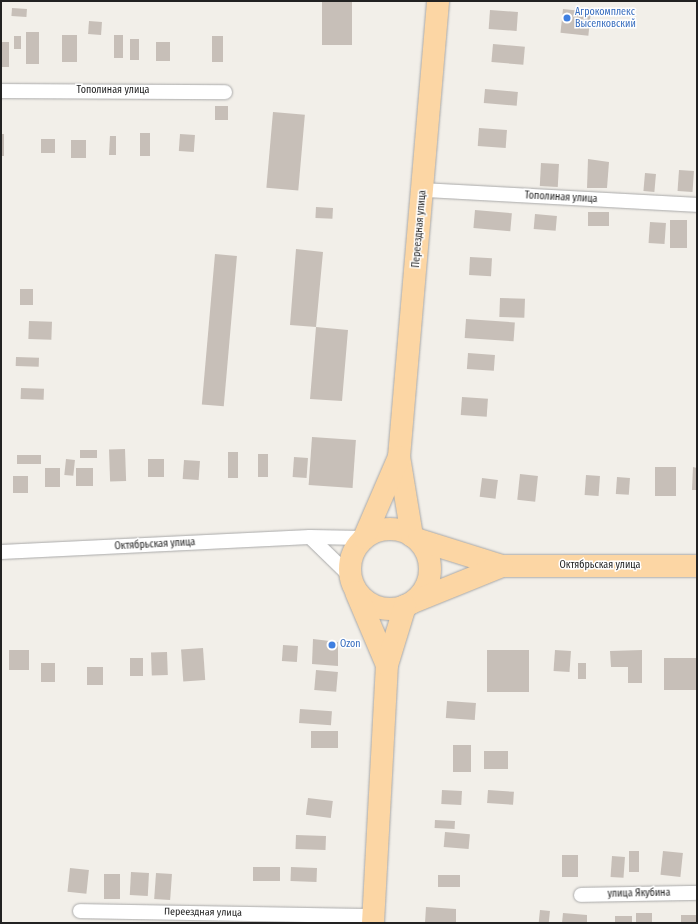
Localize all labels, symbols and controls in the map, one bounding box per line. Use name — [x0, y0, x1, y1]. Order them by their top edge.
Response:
place label: Агрокомплекс Выселковский — [575, 6, 636, 30]
marker: Агрокомплекс Выселковский — [562, 13, 572, 23]
street label: Тополиная улица — [77, 85, 149, 97]
street label: Переездная улица — [411, 190, 429, 268]
street label: Тополиная улица — [524, 190, 598, 206]
street label: Октябрьская улица — [114, 537, 196, 553]
street label: Октябрьская улица — [559, 560, 641, 572]
place label: Ozon — [340, 639, 361, 651]
marker: Ozon — [327, 640, 337, 650]
street label: улица Якубина — [607, 887, 671, 901]
street label: Переездная улица — [164, 906, 242, 920]

